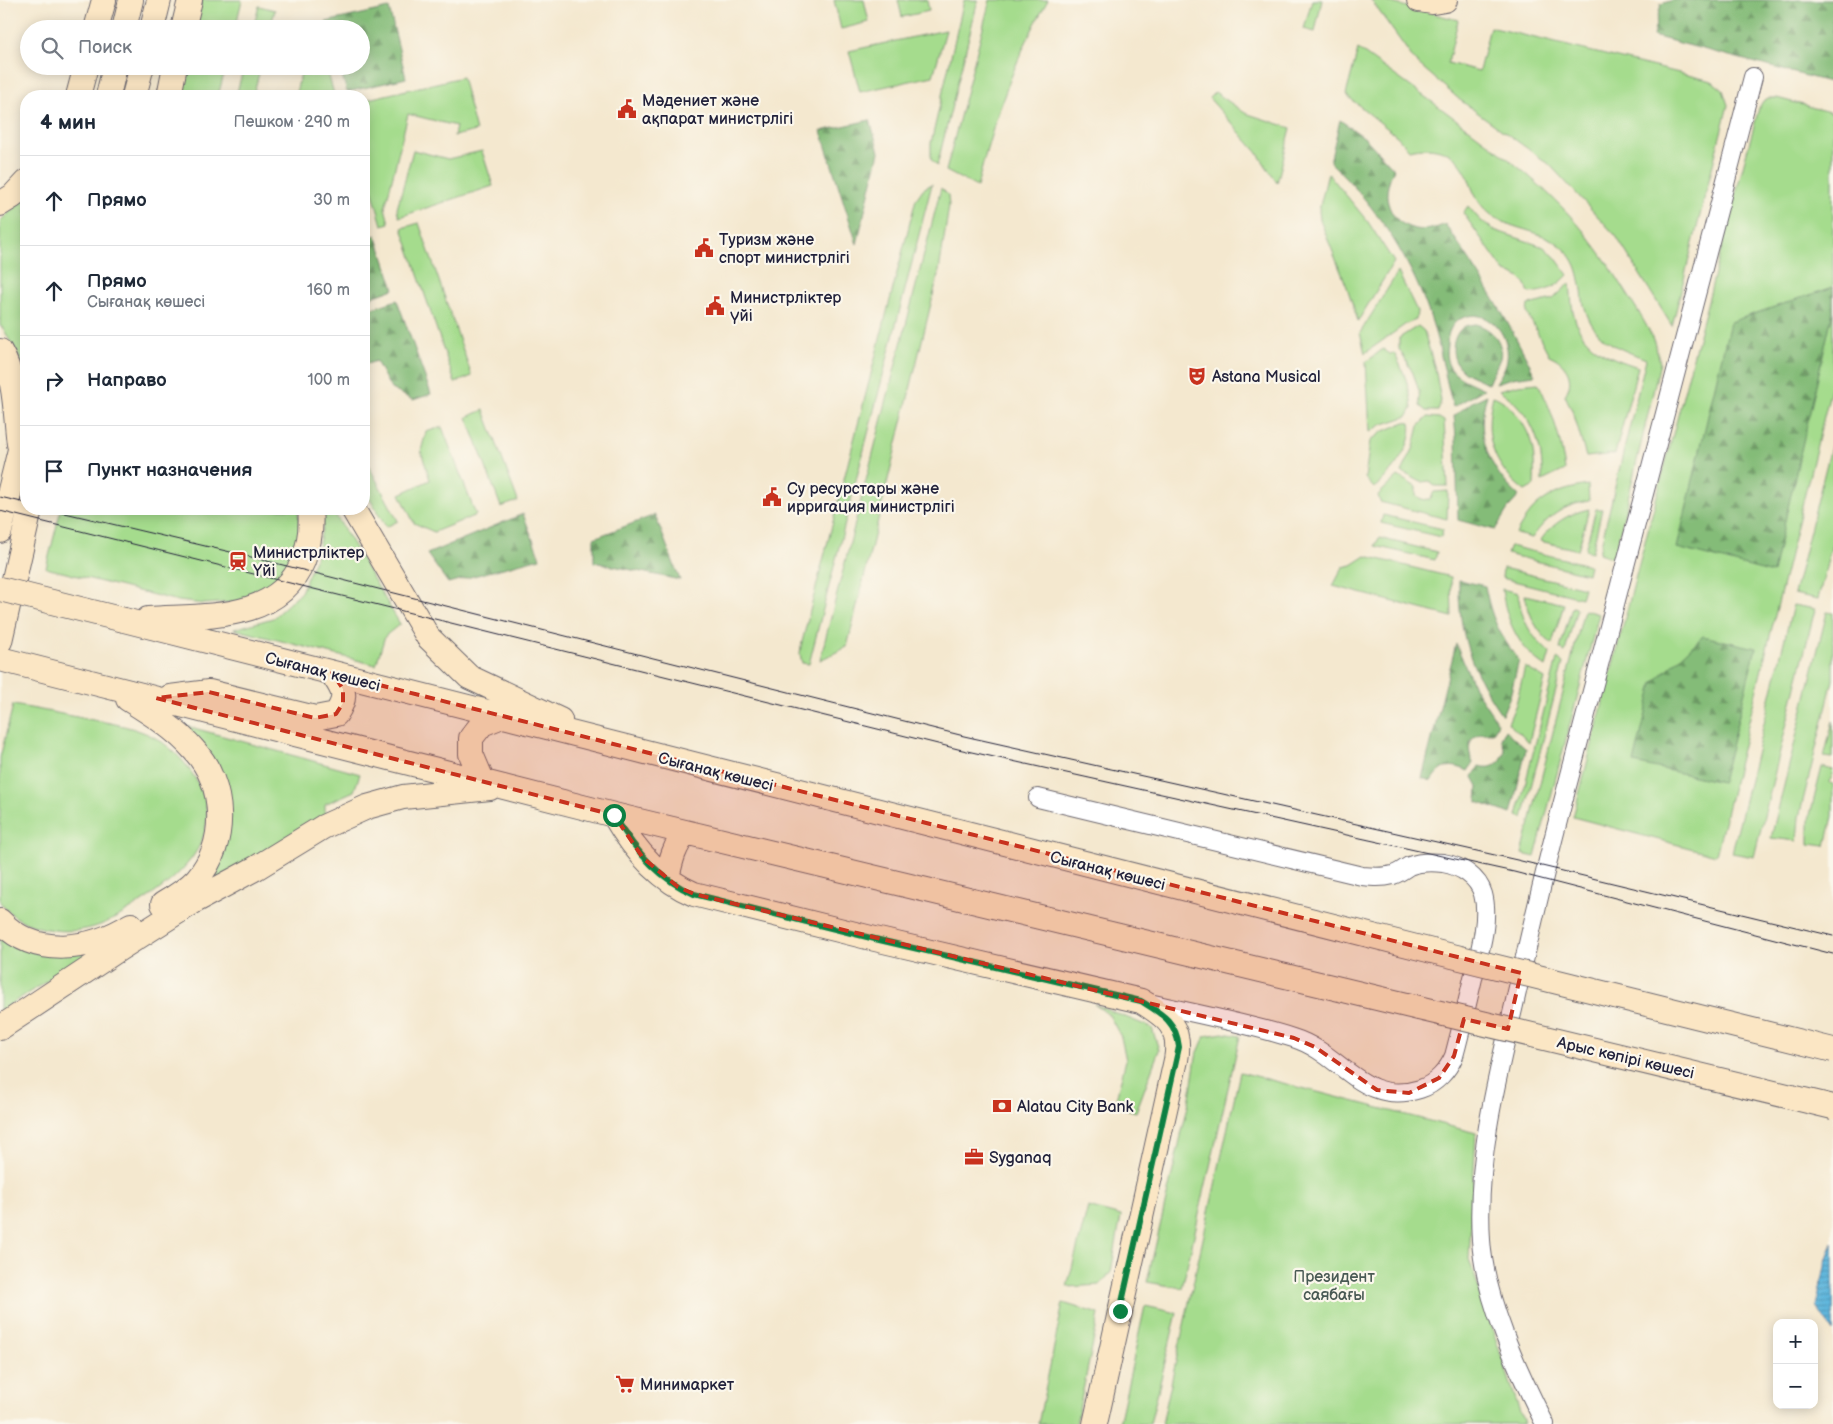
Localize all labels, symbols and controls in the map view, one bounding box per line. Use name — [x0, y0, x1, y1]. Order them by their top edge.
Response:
search box — [20, 20, 370, 75]
icon: search — [38, 34, 66, 62]
text: Поиск — [78, 36, 132, 59]
place label: Мәдениет және ақпарат министрлігі — [642, 92, 793, 129]
public building icon: Мәдениет және ақпарат министрлігі — [616, 98, 638, 120]
text: 4 мин — [40, 110, 96, 135]
text: Пешком · 290 m — [234, 113, 350, 132]
icon: ahead — [40, 187, 68, 215]
text: Прямо — [87, 189, 147, 212]
text: 30 m — [313, 191, 350, 210]
place label: Туризм және спорт министрлігі — [719, 231, 850, 268]
public building icon: Туризм және спорт министрлігі — [693, 237, 715, 259]
text: Прямо — [87, 270, 147, 293]
icon: ahead — [40, 277, 68, 305]
text: 160 m — [307, 281, 350, 300]
place label: Министрліктер үйі — [730, 289, 841, 326]
text: Сығанақ көшесі — [87, 293, 205, 312]
public building icon: Министрліктер үйі — [704, 295, 726, 317]
theatre icon: Astana Musical — [1186, 365, 1208, 387]
icon: right — [40, 367, 68, 395]
place label: Astana Musical — [1212, 368, 1321, 387]
text: Направо — [87, 369, 167, 392]
text: 100 m — [307, 371, 350, 390]
icon: arrive — [40, 457, 68, 485]
text: Пункт назначения — [87, 459, 252, 482]
place label: Су ресурстары және ирригация министрлігі — [787, 480, 955, 517]
public building icon: Су ресурстары және ирригация министрлігі — [761, 486, 783, 508]
place label: Министрліктер Үйі — [253, 544, 364, 581]
station icon: Министрліктер Үйі — [227, 550, 249, 572]
street label: Сығанақ көшесі — [263, 649, 382, 696]
street label: Сығанақ көшесі — [656, 749, 775, 796]
route start — [603, 804, 626, 827]
street label: Сығанақ көшесі — [1048, 848, 1167, 895]
street label: Арыс көпірі көшесі — [1554, 1033, 1696, 1083]
bank icon: Alatau City Bank — [991, 1095, 1013, 1117]
place label: Alatau City Bank — [1017, 1098, 1134, 1117]
office icon: Syganaq — [963, 1146, 985, 1168]
place label: Syganaq — [989, 1149, 1051, 1168]
park label: Президент саябағы — [1293, 1268, 1375, 1305]
route end — [1109, 1300, 1132, 1323]
map controls — [1773, 1319, 1818, 1409]
button: + — [1773, 1319, 1818, 1364]
button: − — [1773, 1364, 1818, 1409]
supermarket icon: Минимаркет — [614, 1373, 636, 1395]
place label: Минимаркет — [640, 1376, 735, 1395]

